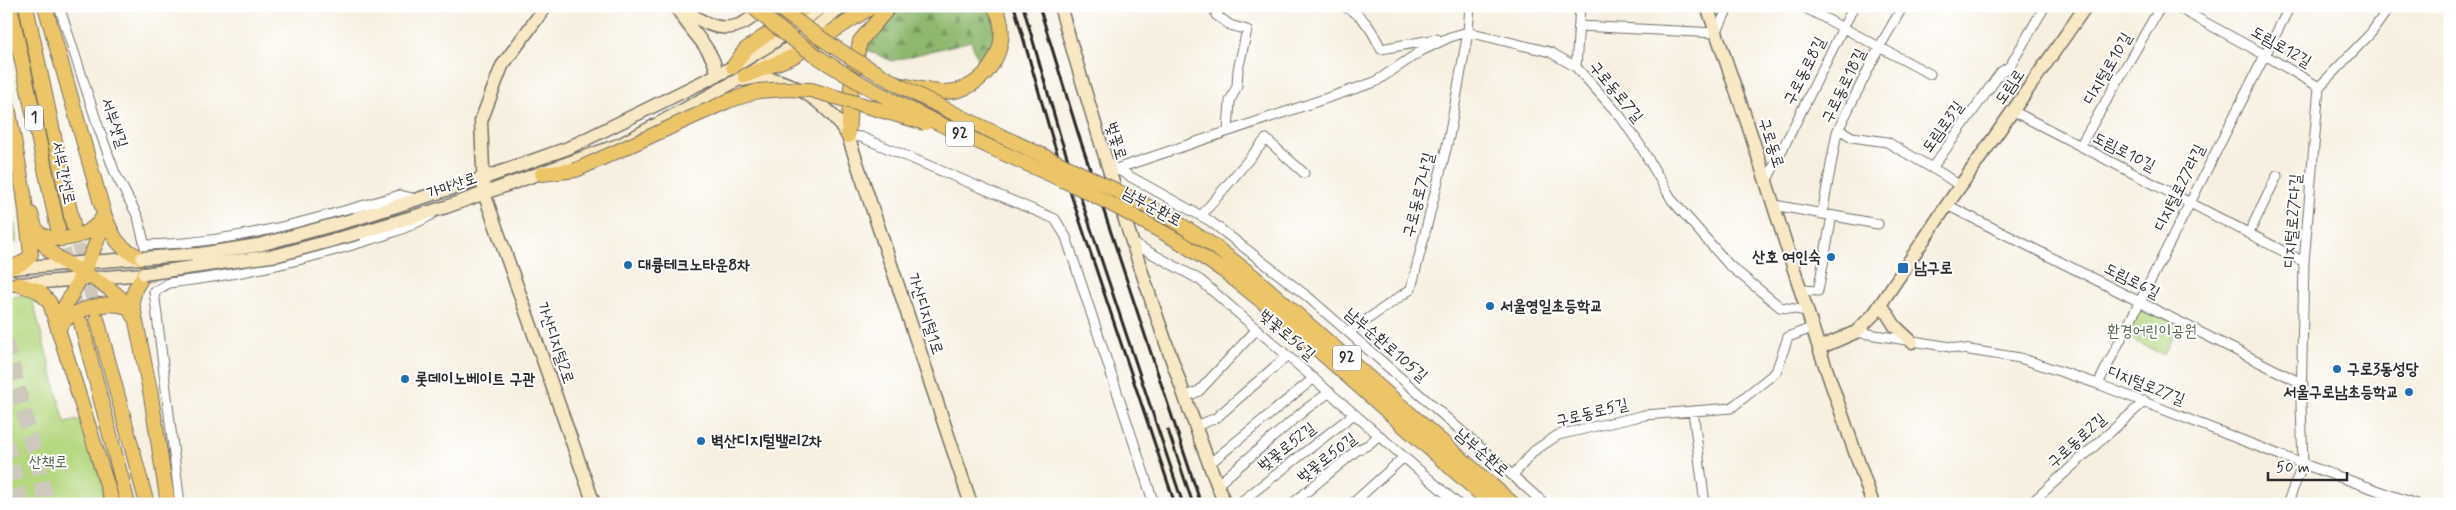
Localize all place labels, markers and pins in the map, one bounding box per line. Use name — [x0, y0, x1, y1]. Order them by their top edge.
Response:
place label: 산호 여인숙 — [1752, 247, 1821, 268]
marker: 산호 여인숙 — [1825, 251, 1837, 263]
place label: 대륭테크노타운8차 — [638, 255, 750, 276]
place label: 남구로 — [1914, 258, 1953, 279]
marker: 대륭테크노타운8차 — [622, 259, 634, 271]
marker: 남구로 — [1896, 261, 1910, 275]
place label: 서울영일초등학교 — [1500, 296, 1603, 317]
marker: 서울영일초등학교 — [1484, 300, 1496, 312]
place label: 구로3동성당 — [2347, 359, 2419, 380]
marker: 구로3동성당 — [2331, 363, 2343, 375]
place label: 롯데이노베이트 구관 — [415, 369, 535, 390]
marker: 롯데이노베이트 구관 — [399, 373, 411, 385]
place label: 서울구로남초등학교 — [2283, 382, 2399, 403]
marker: 서울구로남초등학교 — [2403, 386, 2415, 398]
place label: 벽산디지털밸리2차 — [711, 431, 822, 452]
marker: 벽산디지털밸리2차 — [695, 435, 707, 447]

